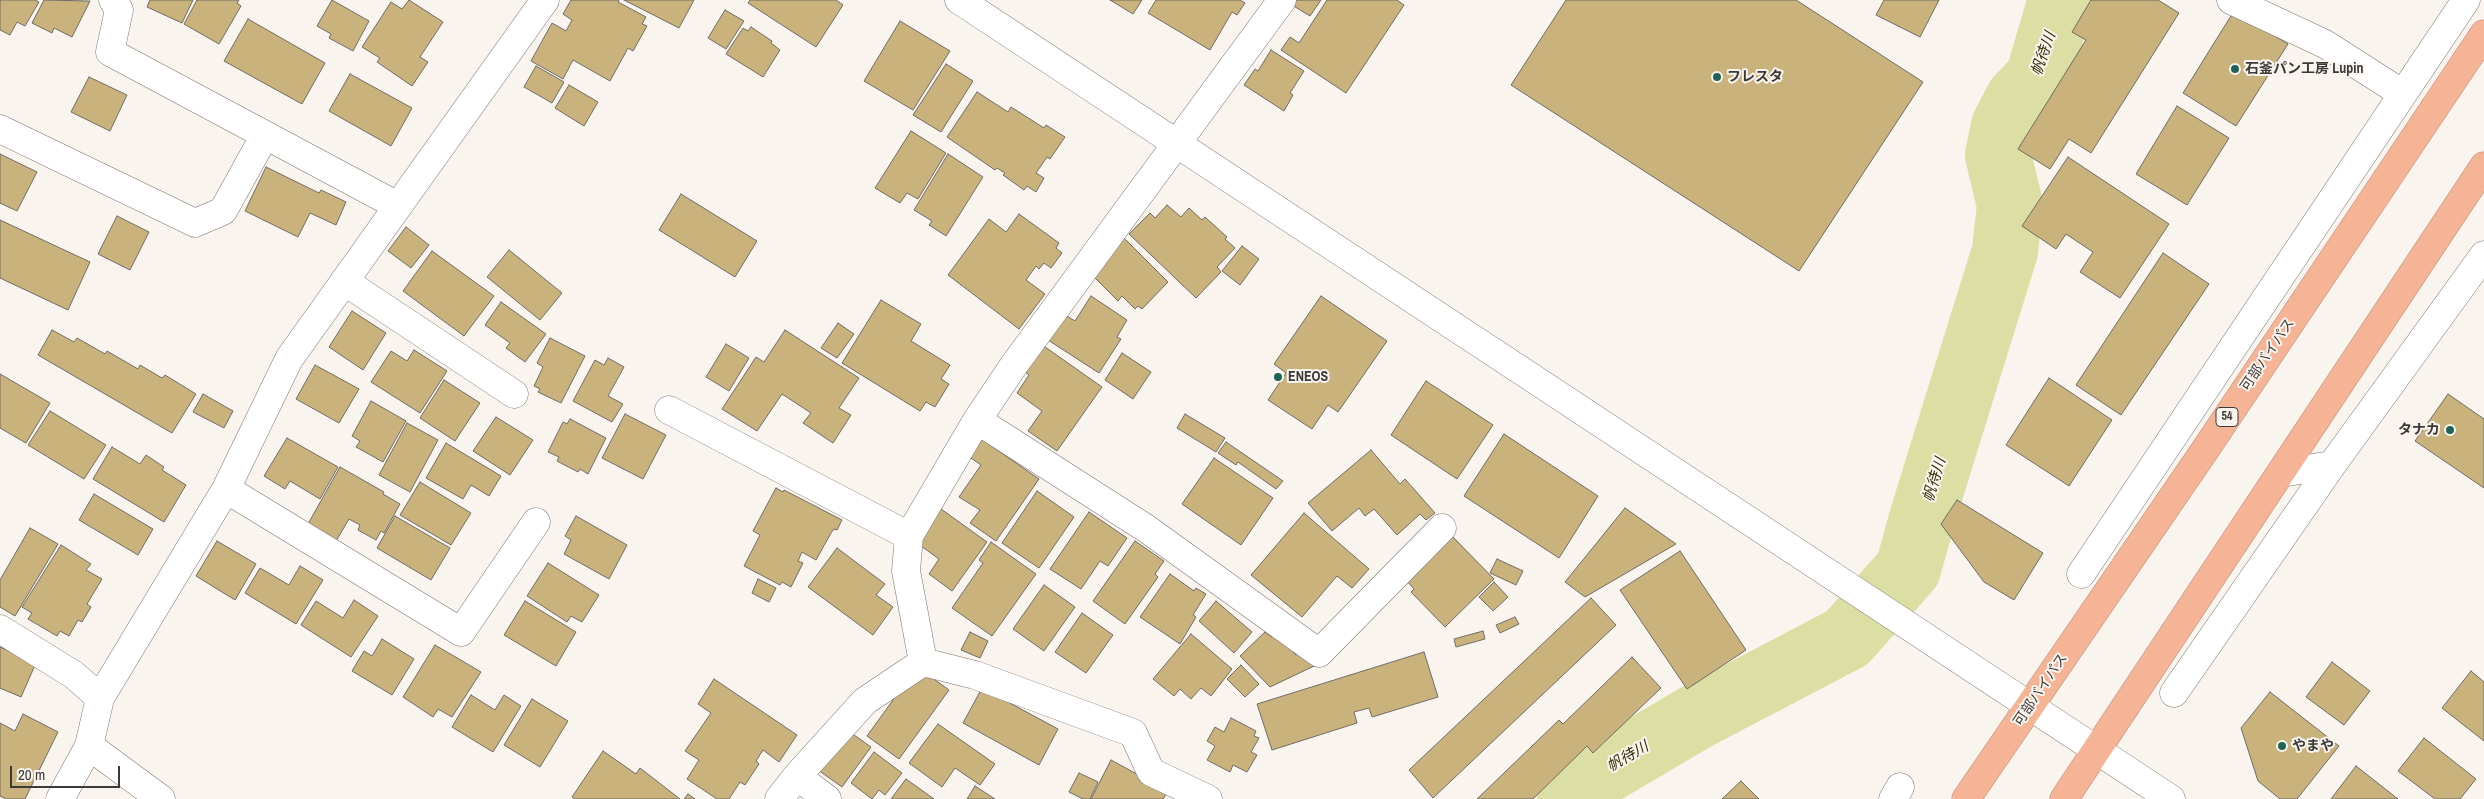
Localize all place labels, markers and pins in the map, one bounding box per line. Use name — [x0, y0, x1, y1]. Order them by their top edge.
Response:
place label: 石釜パン工房 Lupin — [2245, 61, 2363, 77]
marker: 石釜パン工房 Lupin — [2229, 63, 2241, 75]
place label: フレスタ — [1727, 69, 1783, 85]
marker: フレスタ — [1711, 71, 1723, 83]
place label: ENEOS — [1288, 369, 1328, 385]
marker: ENEOS — [1272, 371, 1284, 383]
place label: タナカ — [2398, 422, 2440, 438]
marker: タナカ — [2444, 424, 2456, 436]
place label: やまや — [2292, 738, 2334, 754]
marker: やまや — [2276, 740, 2288, 752]

